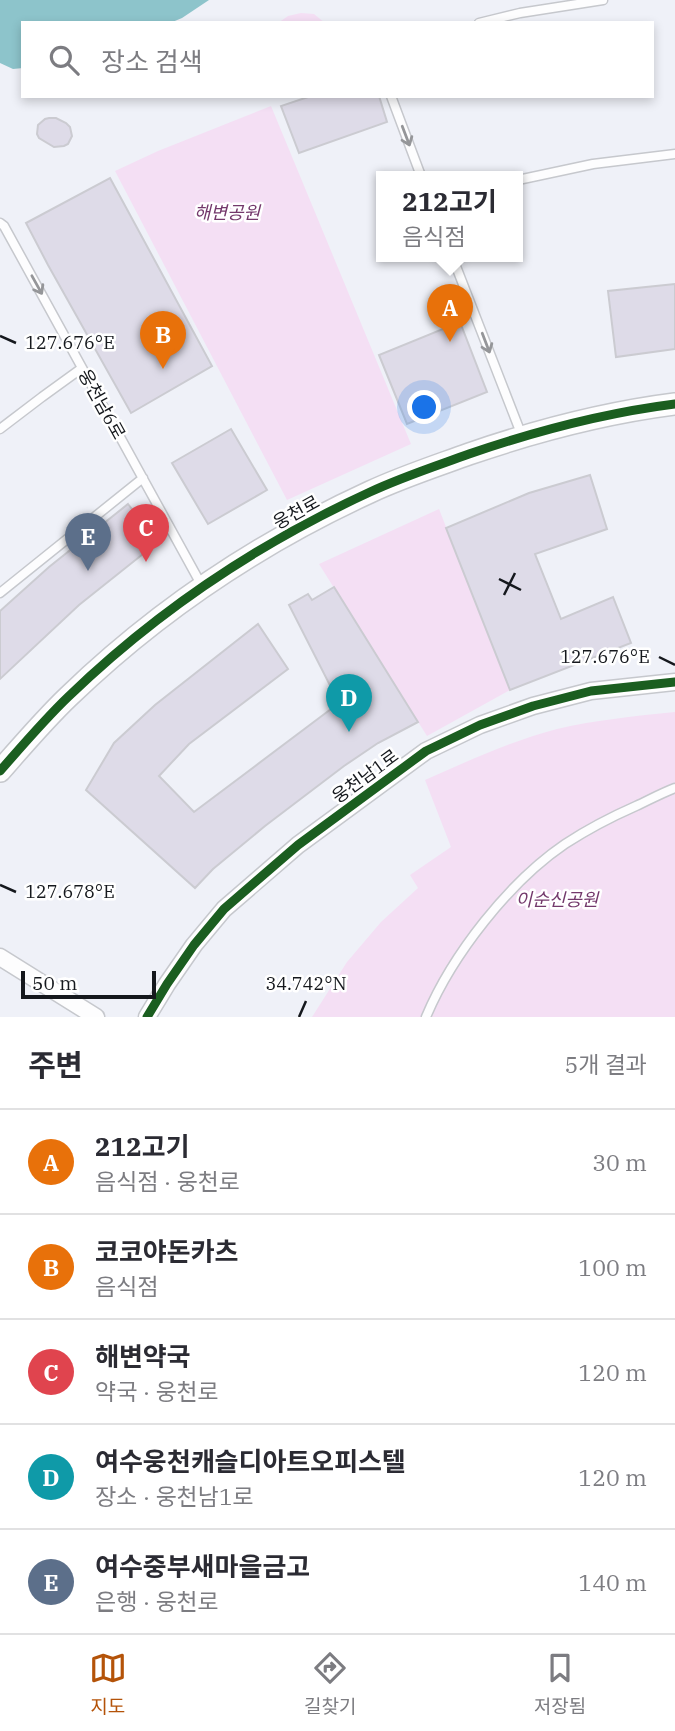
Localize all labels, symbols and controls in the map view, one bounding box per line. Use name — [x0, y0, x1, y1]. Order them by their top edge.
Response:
search box — [21, 21, 654, 98]
icon: search — [45, 41, 83, 79]
text: 장소 검색 — [101, 44, 203, 78]
one-way arrow — [401, 125, 413, 146]
popup — [376, 171, 523, 262]
text: 212고기 — [402, 184, 497, 218]
park label: 해변공원 — [194, 201, 262, 224]
text: 음식점 — [402, 221, 466, 251]
one-way arrow — [30, 275, 44, 295]
pin: A — [427, 284, 473, 342]
pin: B — [140, 311, 186, 369]
text: 127.676°E — [25, 331, 115, 354]
one-way arrow — [480, 331, 493, 353]
street label: 웅천남6로 — [73, 365, 131, 443]
your location — [407, 390, 441, 424]
street label: 웅천로 — [269, 490, 323, 534]
pin: C — [123, 504, 169, 562]
pin: E — [65, 513, 111, 571]
text: 127.676°E — [560, 645, 650, 668]
pin: D — [326, 674, 372, 732]
street label: 웅천남1로 — [327, 744, 403, 808]
text: 127.678°E — [25, 880, 115, 903]
park label: 이순신공원 — [516, 888, 600, 911]
scale bar — [21, 968, 156, 1000]
text: 50 m — [32, 971, 77, 995]
text: 34.742°N — [265, 972, 347, 995]
text: 주변 — [28, 1045, 83, 1084]
text: 5개 결과 — [564, 1049, 647, 1079]
text: 212고기 — [95, 1129, 190, 1163]
text: A — [43, 1147, 59, 1177]
text: 30 m — [592, 1147, 647, 1177]
text: 음식점 · 웅천로 — [95, 1166, 240, 1196]
text: 코코야돈카츠 — [95, 1234, 239, 1268]
text: B — [43, 1252, 59, 1282]
text: 100 m — [578, 1252, 647, 1282]
text: 음식점 — [95, 1271, 158, 1301]
text: 해변약국 — [95, 1339, 191, 1373]
text: C — [43, 1357, 59, 1387]
text: 120 m — [578, 1357, 647, 1387]
text: 약국 · 웅천로 — [95, 1376, 219, 1406]
text: 여수웅천캐슬디아트오피스텔 — [95, 1444, 406, 1478]
text: D — [42, 1462, 60, 1492]
text: 120 m — [578, 1462, 647, 1492]
text: 장소 · 웅천남1로 — [95, 1481, 254, 1511]
text: 여수중부새마을금고 — [95, 1549, 310, 1583]
text: E — [43, 1567, 59, 1597]
text: 140 m — [578, 1567, 647, 1597]
text: 은행 · 웅천로 — [95, 1586, 219, 1616]
tab: 지도 — [89, 1649, 127, 1718]
tab: 길찾기 — [304, 1649, 356, 1718]
tab: 저장됨 — [534, 1649, 586, 1718]

